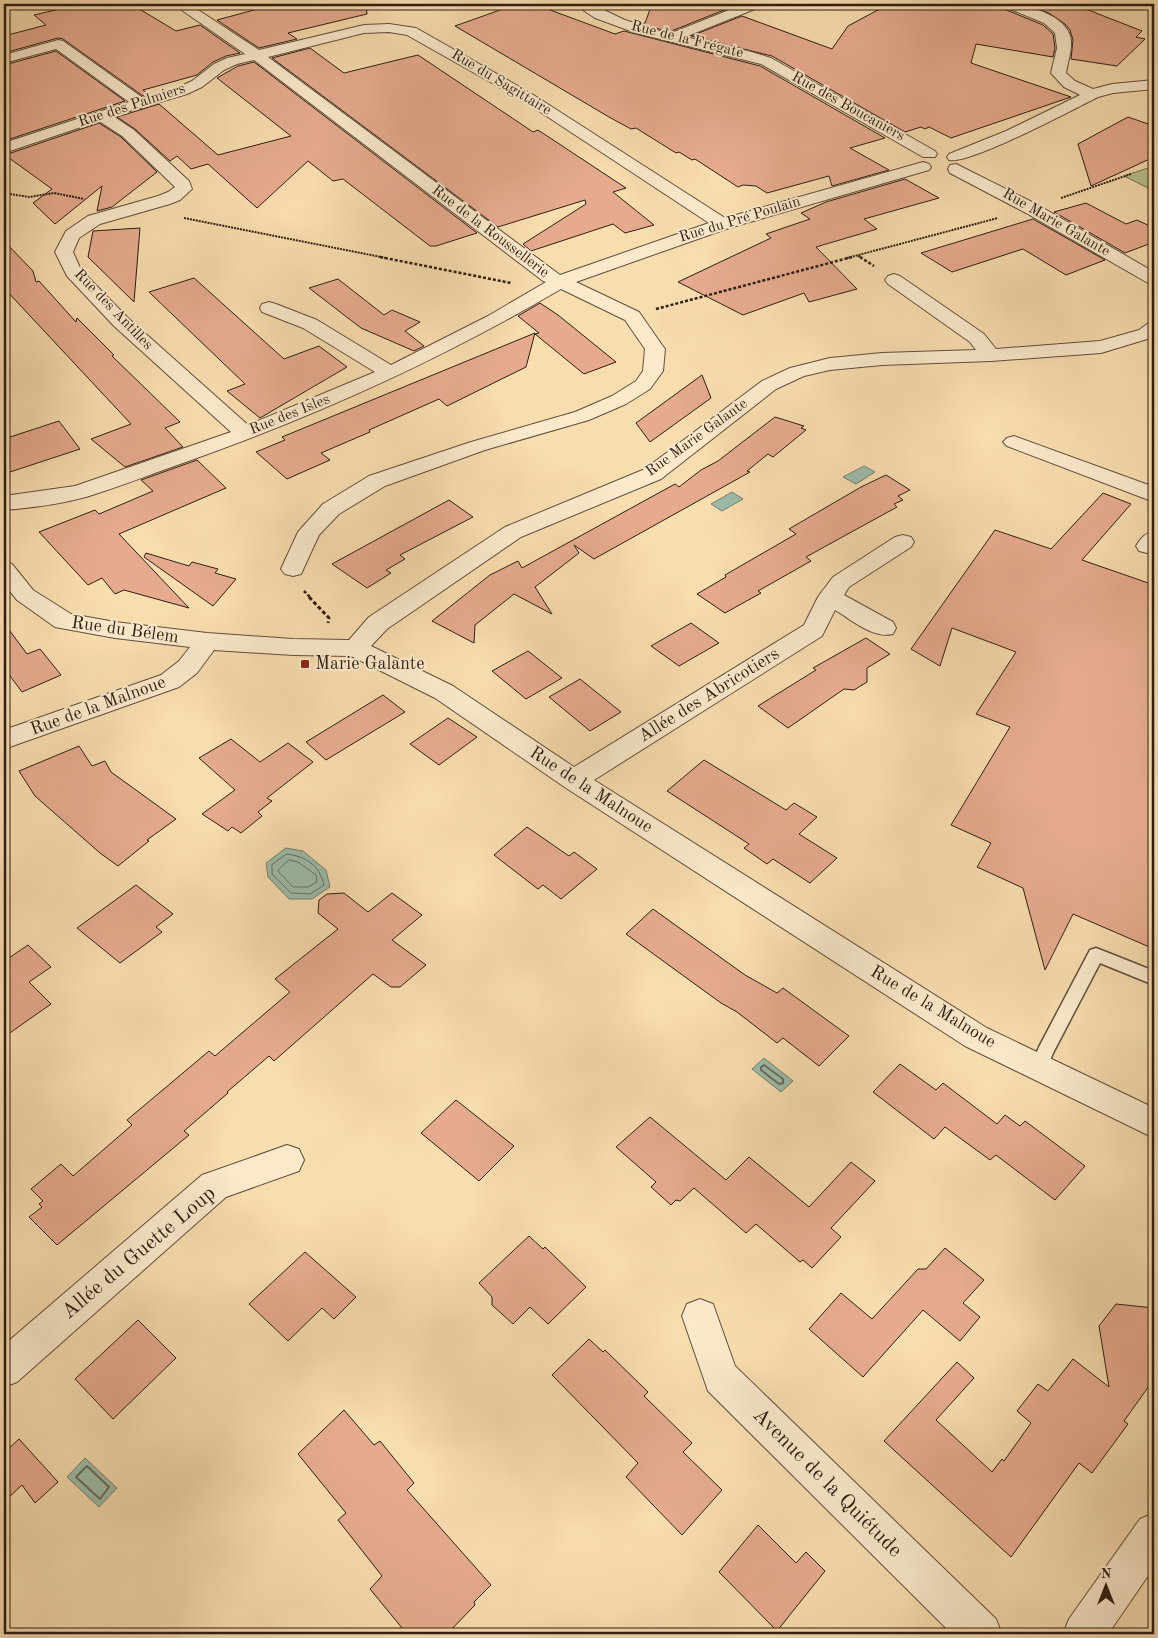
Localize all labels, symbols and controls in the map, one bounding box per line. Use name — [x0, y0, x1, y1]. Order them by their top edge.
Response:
street label: Rue de la Frégate — [629, 19, 745, 61]
street label: Rue du Sagittaire — [448, 47, 554, 119]
street label: Rue des Boucaniers — [789, 70, 907, 144]
street label: Rue des Palmiers — [77, 82, 187, 130]
street label: Rue de la Roussellerie — [429, 183, 552, 281]
street label: Rue Marie Galante — [1000, 186, 1112, 260]
street label: Rue du Pré Poulain — [678, 194, 802, 246]
street label: Rue des Antilles — [71, 267, 155, 353]
street label: Rue des Isles — [248, 392, 332, 438]
street label: Rue Marie Galante — [644, 396, 750, 480]
street label: Rue du Bélem — [70, 614, 180, 646]
street label: Allée des Abricotiers — [635, 644, 783, 746]
place label: Marie Galante — [315, 655, 424, 673]
marker: Marie Galante — [299, 658, 311, 670]
street label: Rue de la Malnoue — [28, 673, 168, 739]
street label: Rue de la Malnoue — [526, 744, 656, 836]
street label: Rue de la Malnoue — [867, 963, 999, 1051]
street label: Allée du Guette Loup — [58, 1183, 220, 1323]
street label: Avenue de la Quiétude — [748, 1404, 906, 1562]
north arrow — [1080, 1560, 1130, 1610]
text: N — [1101, 1567, 1112, 1581]

